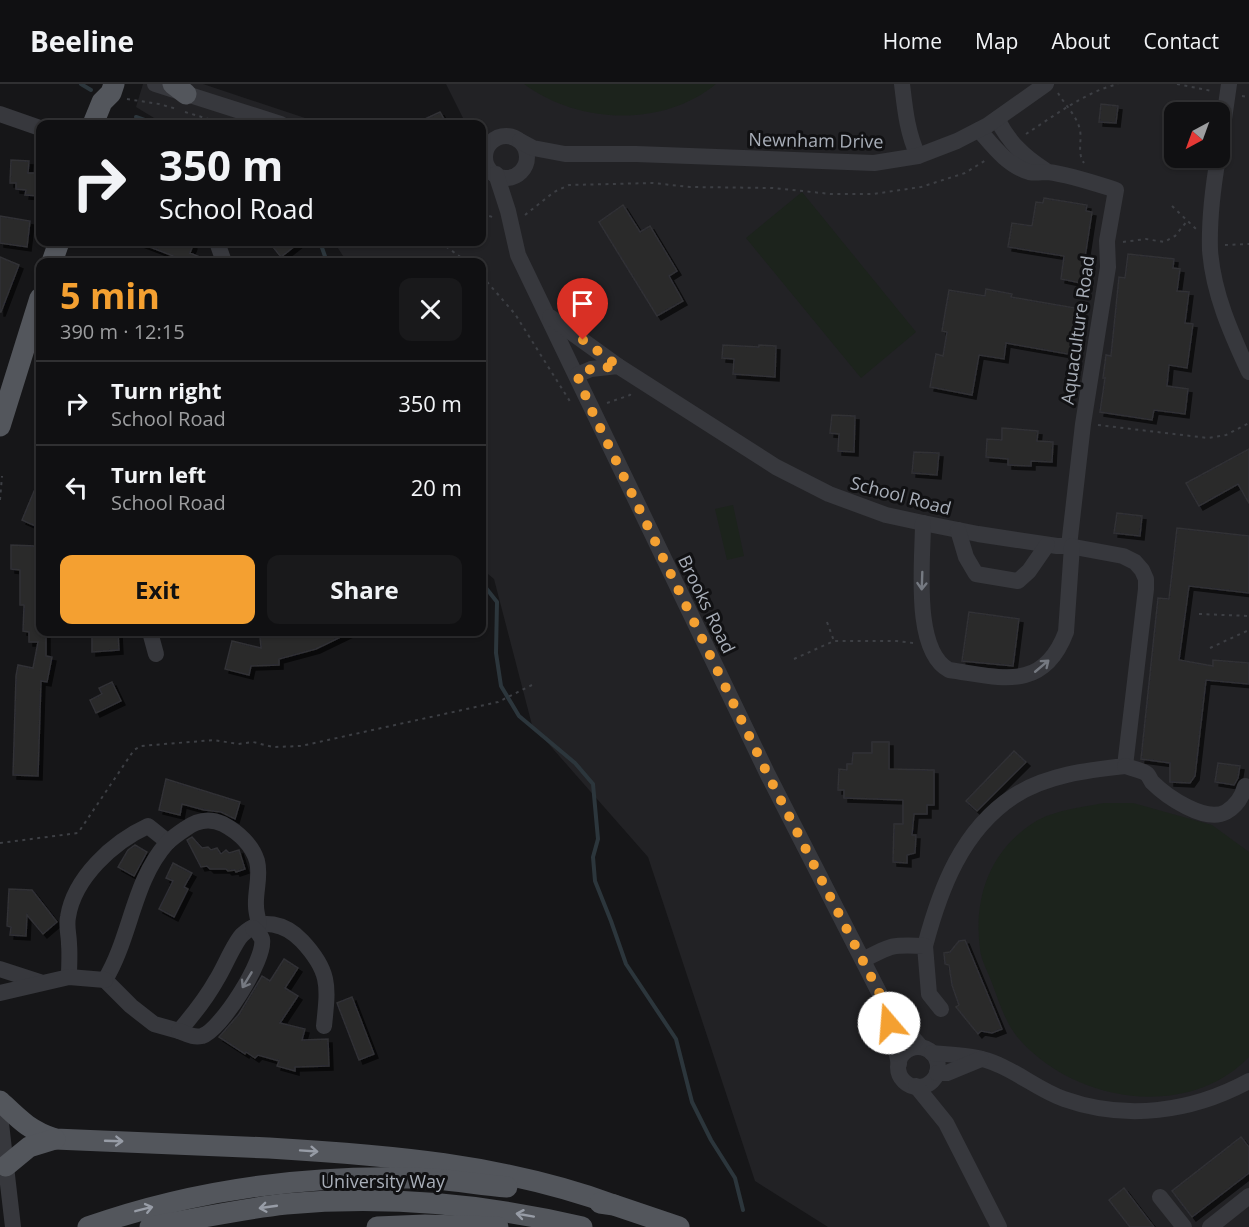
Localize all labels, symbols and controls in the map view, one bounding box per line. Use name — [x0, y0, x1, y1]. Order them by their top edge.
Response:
text: Beeline — [30, 22, 134, 60]
text: Home — [883, 27, 942, 55]
text: Map — [975, 27, 1018, 55]
text: About — [1051, 27, 1111, 55]
text: Contact — [1144, 27, 1219, 55]
north arrow — [1164, 102, 1230, 168]
map controls — [1164, 102, 1230, 168]
street label: Newnham Drive — [748, 127, 884, 153]
text: 350 m — [159, 136, 283, 193]
icon: right — [60, 144, 138, 222]
text: School Road — [159, 190, 314, 227]
street label: Aquaculture Road — [1055, 254, 1099, 406]
text: 5 min — [60, 271, 160, 320]
button: close — [399, 278, 462, 341]
pin — [557, 278, 608, 340]
icon: arrive — [566, 287, 599, 320]
text: 390 m · 12:15 — [60, 318, 185, 345]
text: Turn right — [111, 375, 222, 405]
icon: right — [60, 387, 93, 420]
text: 350 m — [398, 388, 462, 418]
text: School Road — [111, 405, 226, 432]
text: Turn left — [111, 459, 206, 489]
street label: School Road — [848, 470, 954, 520]
icon: left — [60, 471, 93, 504]
text: 20 m — [411, 472, 462, 502]
text: School Road — [111, 489, 226, 516]
street label: Brooks Road — [673, 551, 741, 657]
button: Exit — [60, 555, 255, 624]
button: Share — [267, 555, 462, 624]
one-way arrow — [916, 571, 927, 591]
one-way arrow — [1034, 659, 1049, 673]
one-way arrow — [240, 971, 252, 988]
position arrow — [857, 991, 921, 1055]
one-way arrow — [103, 1135, 123, 1147]
one-way arrow — [298, 1145, 318, 1156]
street label: University Way — [321, 1169, 446, 1193]
one-way arrow — [259, 1201, 279, 1212]
one-way arrow — [134, 1202, 153, 1214]
one-way arrow — [516, 1209, 535, 1220]

